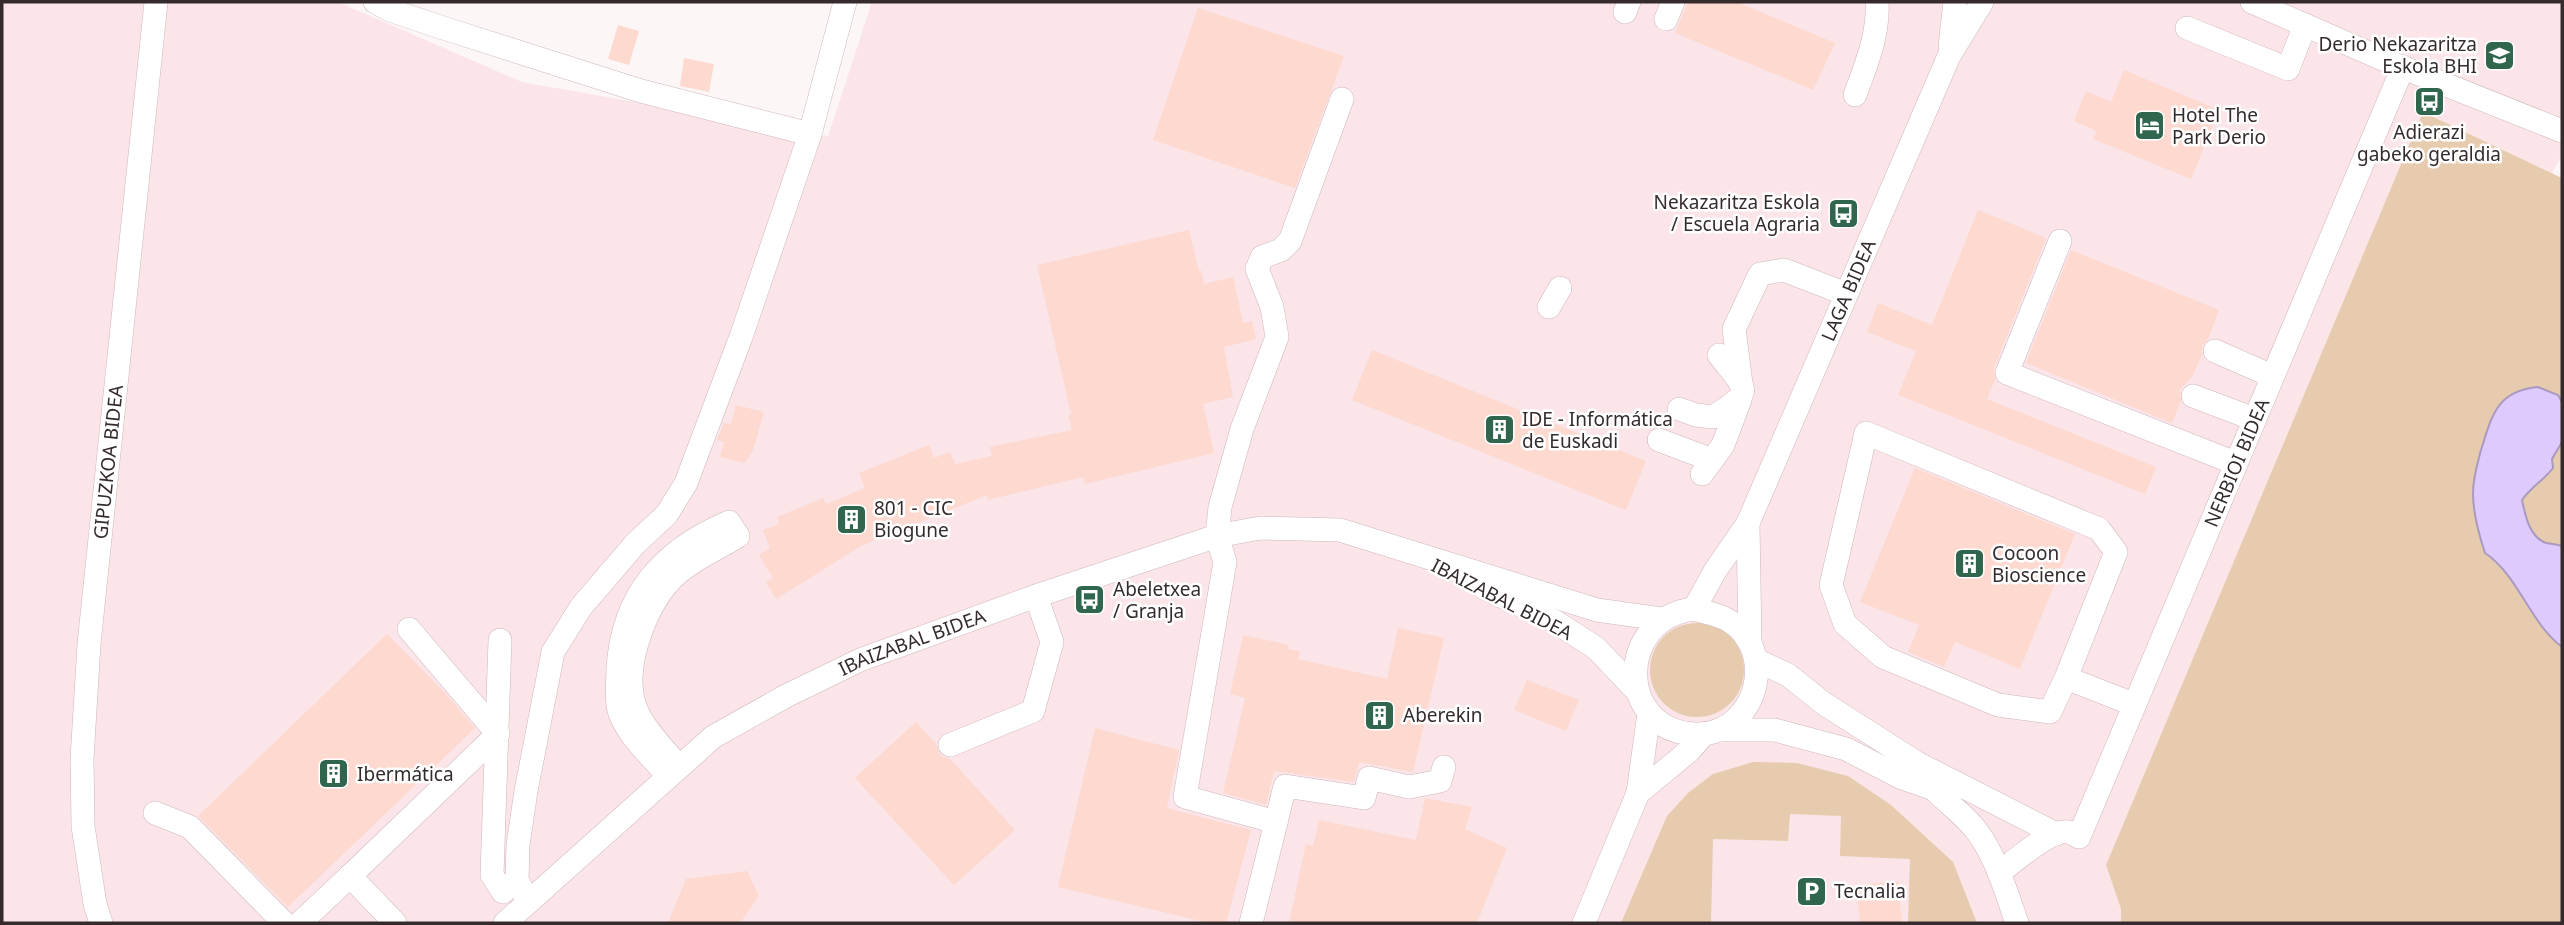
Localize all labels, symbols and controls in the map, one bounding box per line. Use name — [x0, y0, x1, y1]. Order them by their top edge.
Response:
place label: Derio Nekazaritza Eskola BHI — [2318, 31, 2477, 79]
school or university icon: Derio Nekazaritza Eskola BHI — [2483, 38, 2517, 72]
bus stop icon: Adierazi gabeko geraldia — [2412, 84, 2446, 118]
place label: Hotel The Park Derio — [2172, 102, 2266, 150]
hotel icon: Hotel The Park Derio — [2132, 109, 2166, 143]
place label: Adierazi gabeko geraldia — [2357, 119, 2501, 167]
place label: Nekazaritza Eskola / Escuela Agraria — [1653, 189, 1820, 237]
bus stop icon: Nekazaritza Eskola / Escuela Agraria — [1826, 196, 1860, 230]
street label: LAGA BIDEA — [1815, 235, 1882, 345]
street label: GIPUZKOA BIDEA — [87, 383, 129, 540]
street label: NERBIOI BIDEA — [2198, 393, 2275, 531]
place label: IDE - Informática de Euskadi — [1522, 406, 1673, 454]
building icon: IDE - Informática de Euskadi — [1482, 413, 1516, 447]
place label: 801 - CIC Biogune — [874, 495, 953, 543]
building icon: 801 - CIC Biogune — [834, 502, 868, 536]
place label: Cocoon Bioscience — [1992, 540, 2086, 588]
building icon: Cocoon Bioscience — [1952, 547, 1986, 581]
street label: IBAIZABAL BIDEA — [1427, 552, 1578, 646]
place label: Abeletxea / Granja — [1113, 576, 1201, 624]
bus stop icon: Abeletxea / Granja — [1073, 583, 1107, 617]
street label: IBAIZABAL BIDEA — [834, 602, 990, 682]
building icon: Aberekin — [1363, 698, 1397, 732]
place label: Aberekin — [1403, 702, 1483, 728]
building icon: Ibermática — [317, 757, 351, 791]
place label: Ibermática — [357, 761, 454, 787]
parking icon: Tecnalia — [1794, 874, 1828, 908]
place label: Tecnalia — [1834, 878, 1906, 904]

